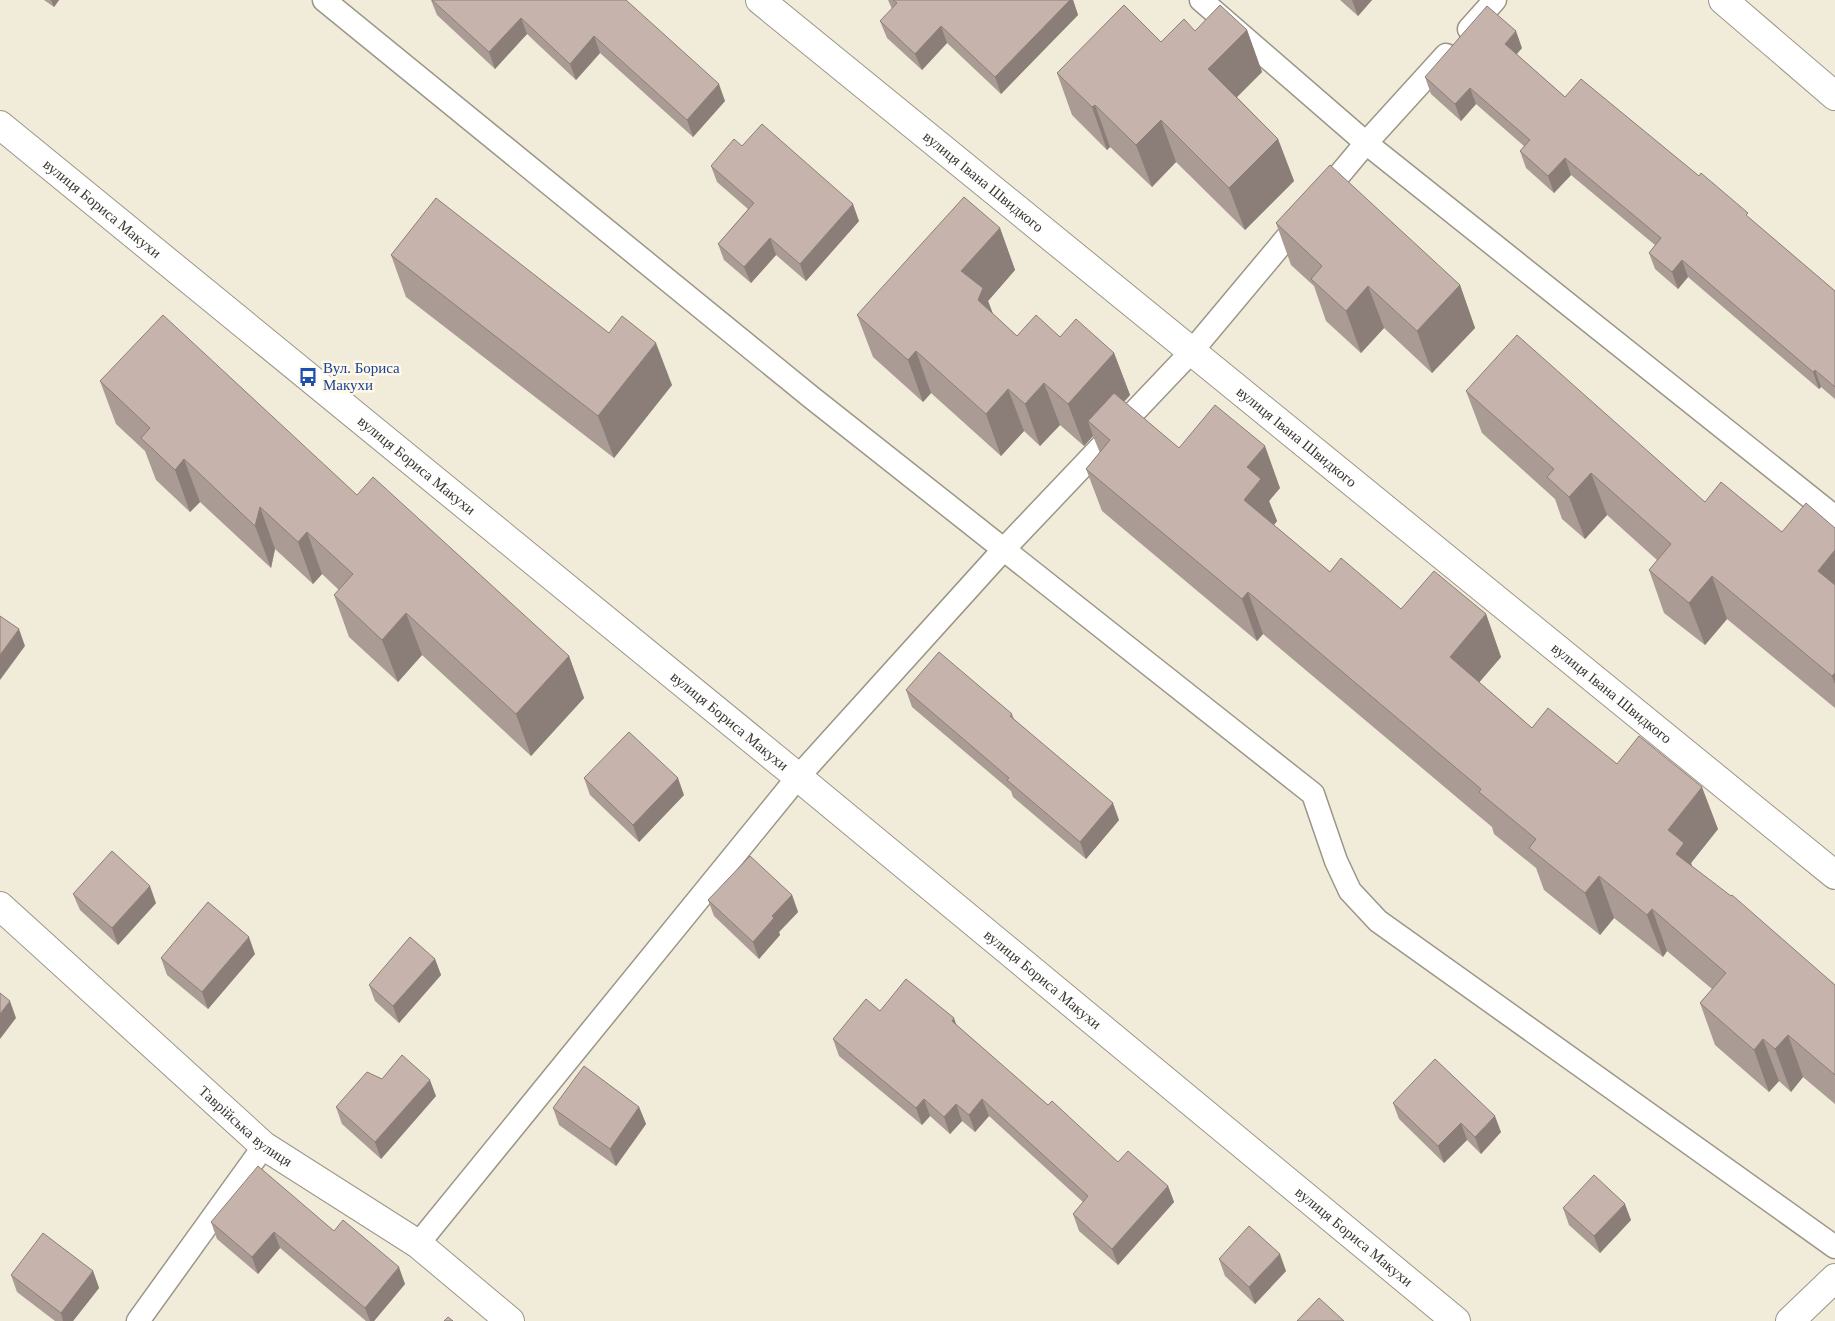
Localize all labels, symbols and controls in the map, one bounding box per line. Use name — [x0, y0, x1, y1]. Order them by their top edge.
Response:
street label: вулиця Івана Швидкого — [920, 128, 1047, 235]
street label: вулиця Бориса Макухи — [40, 156, 164, 261]
place label: Вул. Бориса Макухи — [323, 360, 400, 393]
bus stop icon: Вул. Бориса Макухи — [297, 366, 319, 388]
street label: вулиця Івана Швидкого — [1234, 383, 1360, 490]
street label: вулиця Бориса Макухи — [355, 413, 478, 518]
street label: вулиця Івана Швидкого — [1548, 640, 1675, 747]
street label: вулиця Бориса Макухи — [668, 668, 791, 774]
street label: вулиця Бориса Макухи — [981, 926, 1104, 1032]
street label: Таврійська вулиця — [195, 1083, 295, 1170]
street label: вулиця Бориса Макухи — [1292, 1184, 1416, 1290]

